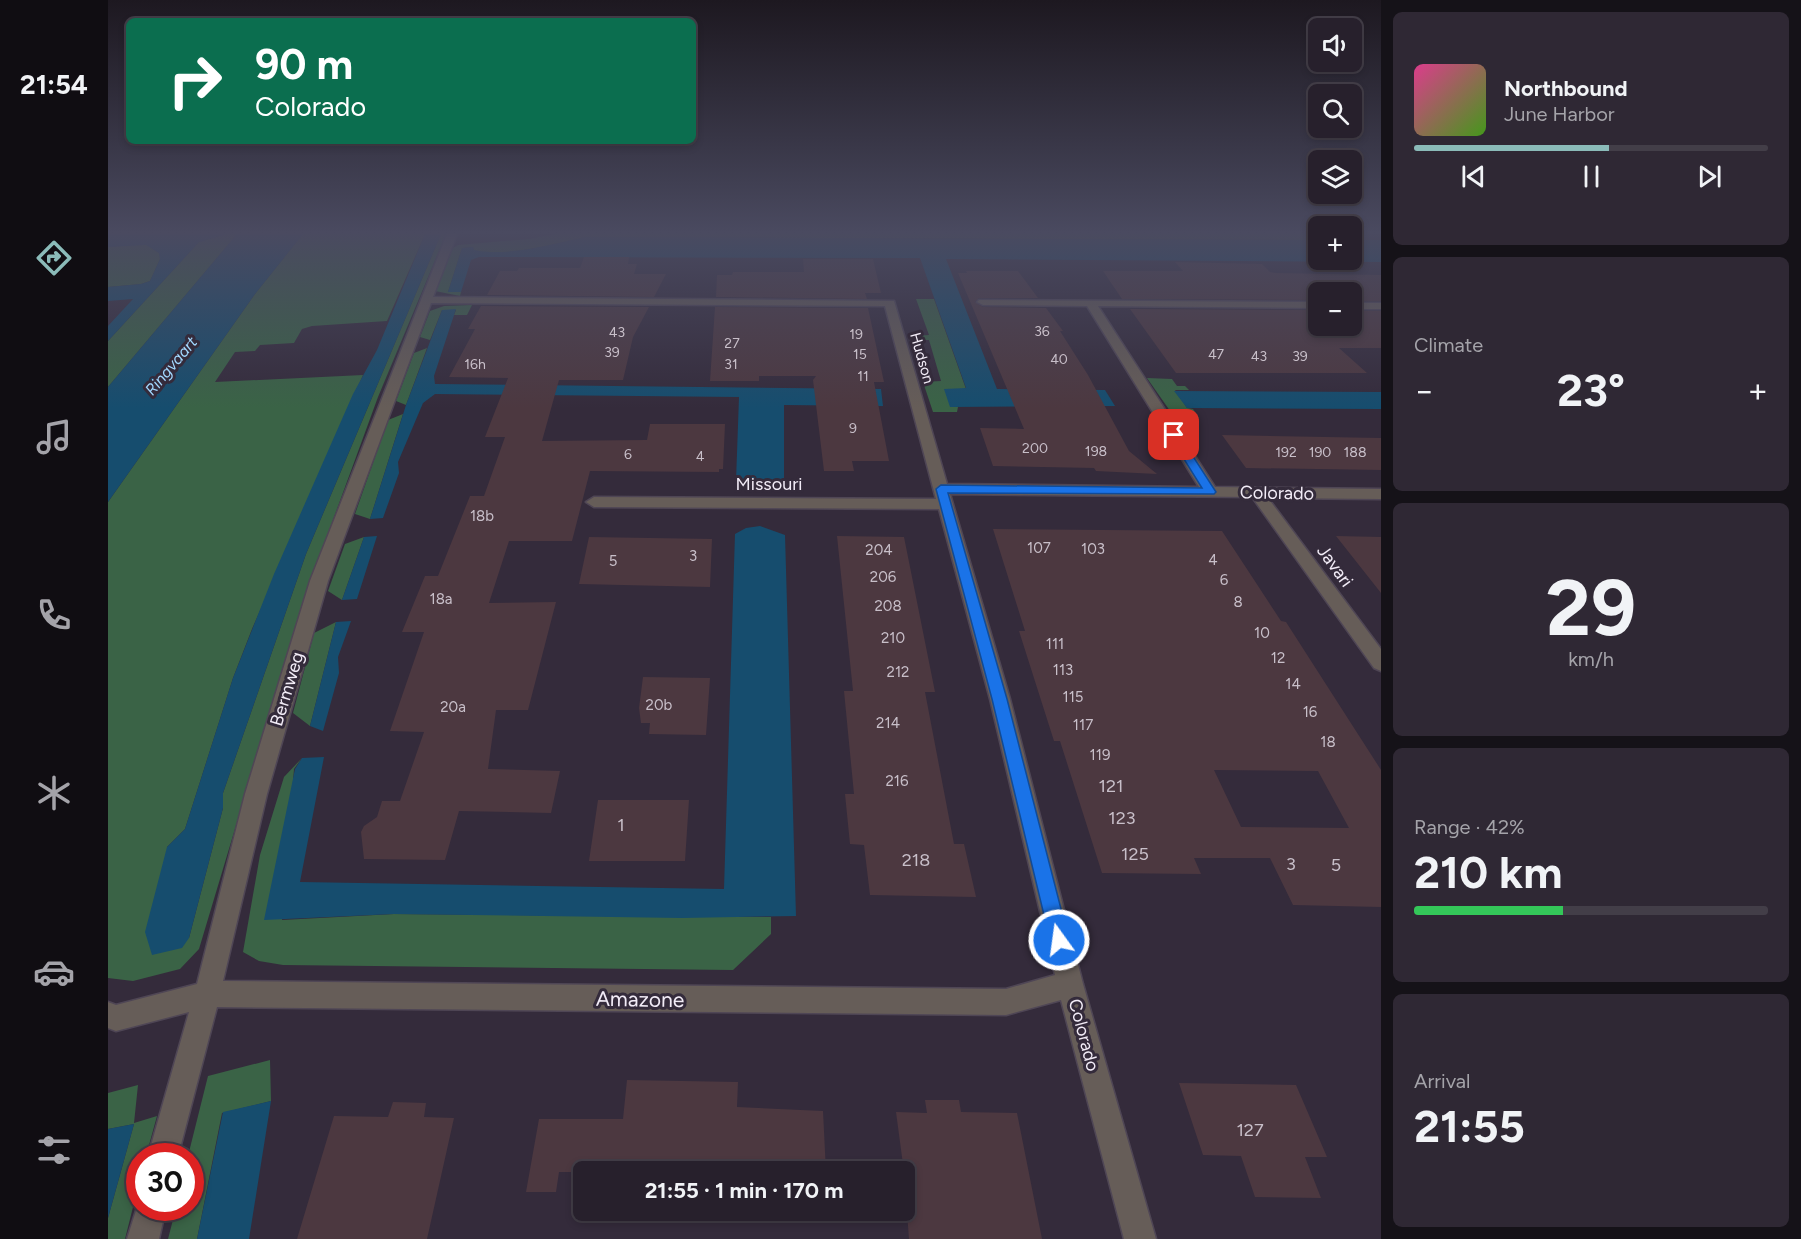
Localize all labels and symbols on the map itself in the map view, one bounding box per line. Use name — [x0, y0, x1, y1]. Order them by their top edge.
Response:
house number: 36 — [1034, 323, 1050, 340]
house number: 43 — [609, 324, 625, 341]
house number: 19 — [849, 326, 863, 343]
street label: Hudson — [906, 330, 938, 386]
water label: Ringvaart — [141, 332, 201, 399]
house number: 27 — [724, 335, 740, 352]
house number: 39 — [604, 344, 620, 361]
house number: 15 — [853, 346, 867, 363]
house number: 47 — [1208, 346, 1225, 363]
house number: 43 — [1251, 348, 1267, 365]
house number: 39 — [1292, 348, 1308, 365]
house number: 40 — [1050, 351, 1068, 368]
house number: 16h — [464, 356, 486, 373]
house number: 31 — [724, 356, 738, 373]
house number: 11 — [857, 368, 869, 385]
pin — [1148, 409, 1199, 460]
house number: 9 — [849, 420, 857, 437]
house number: 200 — [1022, 440, 1048, 457]
house number: 198 — [1085, 443, 1107, 460]
house number: 192 — [1275, 444, 1297, 461]
house number: 190 — [1309, 444, 1331, 461]
house number: 188 — [1344, 444, 1366, 461]
house number: 6 — [624, 446, 632, 463]
house number: 4 — [696, 448, 705, 465]
street label: Missouri — [736, 473, 802, 495]
street label: Colorado — [1240, 481, 1314, 505]
house number: 18b — [470, 507, 494, 525]
house number: 107 — [1027, 539, 1051, 557]
house number: 103 — [1081, 540, 1105, 558]
house number: 204 — [865, 541, 893, 559]
street label: Javari — [1312, 541, 1358, 591]
house number: 3 — [689, 547, 697, 565]
house number: 4 — [1208, 551, 1218, 569]
house number: 5 — [609, 552, 617, 570]
house number: 206 — [870, 568, 897, 586]
house number: 6 — [1220, 571, 1229, 589]
house number: 18a — [429, 590, 453, 608]
house number: 8 — [1233, 593, 1243, 611]
house number: 208 — [874, 597, 902, 615]
house number: 10 — [1254, 624, 1270, 642]
house number: 210 — [881, 629, 905, 647]
house number: 111 — [1046, 635, 1064, 653]
street label: Bermweg — [265, 649, 309, 729]
house number: 12 — [1271, 649, 1285, 667]
house number: 113 — [1053, 661, 1073, 679]
house number: 212 — [887, 663, 909, 681]
house number: 14 — [1285, 675, 1301, 693]
house number: 115 — [1062, 688, 1084, 706]
house number: 20b — [646, 696, 673, 714]
house number: 20a — [440, 698, 466, 716]
house number: 16 — [1303, 703, 1318, 721]
house number: 214 — [876, 714, 900, 732]
house number: 117 — [1073, 716, 1093, 734]
house number: 18 — [1320, 733, 1336, 751]
house number: 119 — [1090, 746, 1110, 764]
house number: 216 — [885, 772, 909, 790]
house number: 121 — [1099, 775, 1123, 797]
house number: 123 — [1108, 807, 1136, 829]
house number: 1 — [617, 814, 625, 836]
house number: 125 — [1121, 843, 1149, 865]
house number: 218 — [902, 849, 930, 871]
house number: 3 — [1286, 853, 1296, 875]
house number: 5 — [1331, 854, 1341, 876]
position arrow — [1027, 908, 1091, 972]
street label: Amazone — [596, 986, 684, 1012]
street label: Colorado — [1064, 996, 1104, 1074]
house number: 127 — [1236, 1119, 1264, 1141]
speed limit sign: 30 — [126, 1143, 204, 1221]

